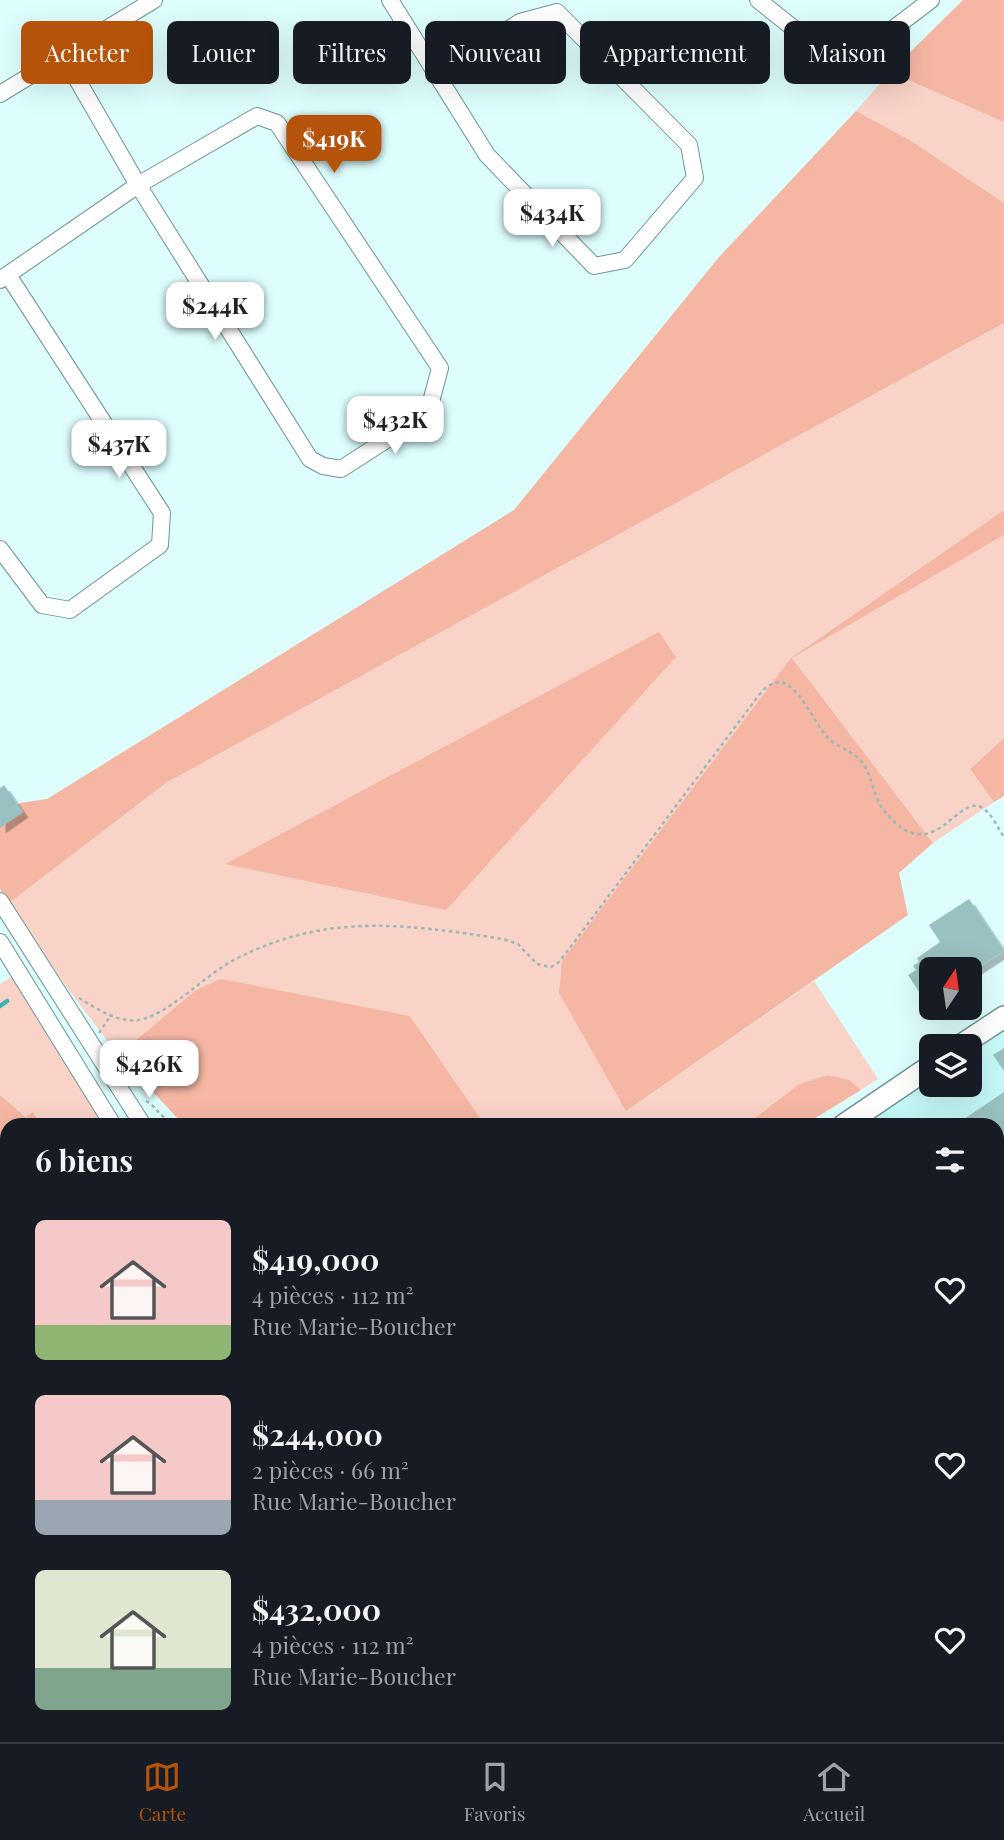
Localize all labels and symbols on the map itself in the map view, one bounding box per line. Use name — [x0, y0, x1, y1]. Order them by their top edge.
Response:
pin: $419K — [285, 116, 383, 175]
pin: $434K — [503, 190, 601, 249]
pin: $244K — [166, 282, 264, 342]
pin: $432K — [346, 396, 444, 456]
pin: $437K — [70, 420, 168, 480]
north arrow — [919, 957, 982, 1020]
pin: $426K — [100, 1040, 198, 1100]

